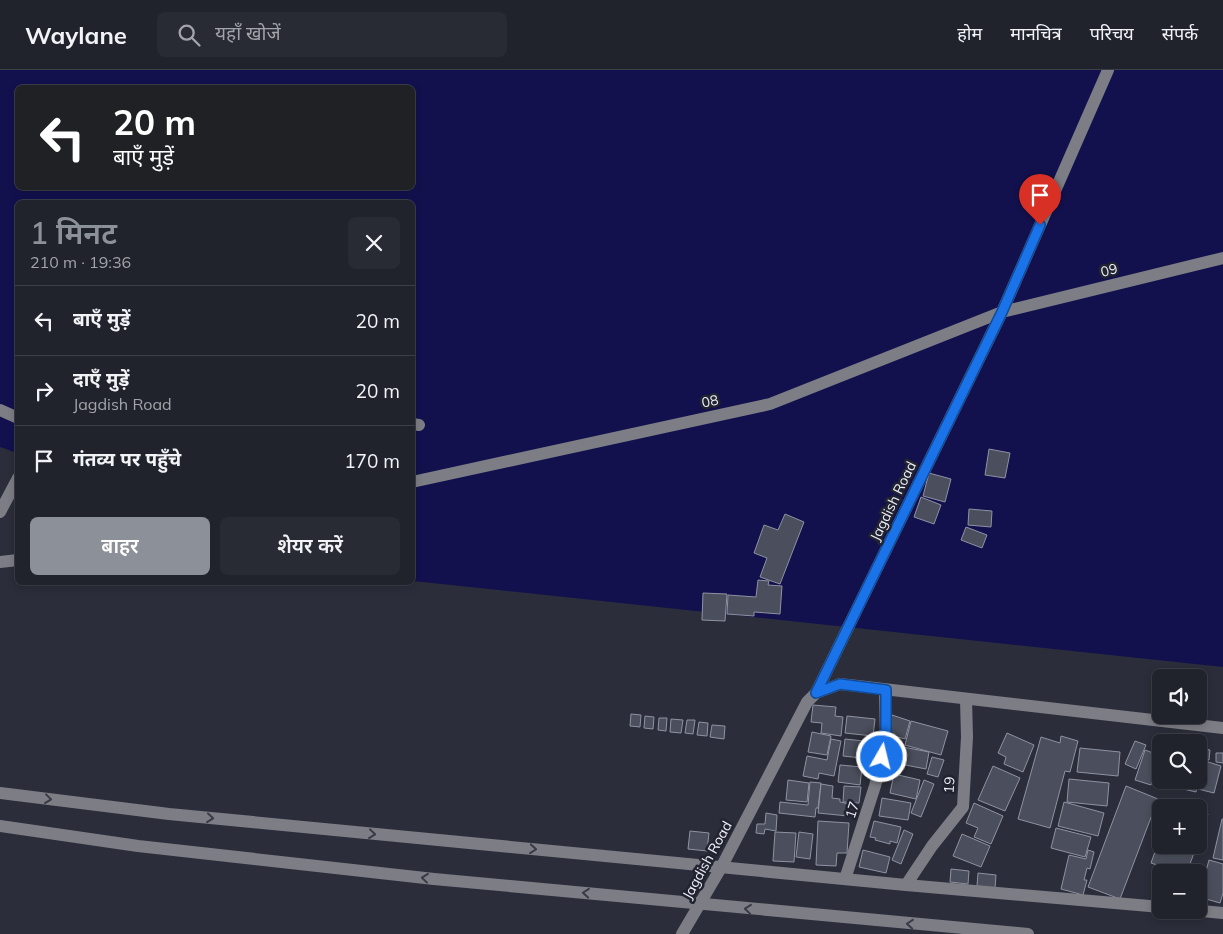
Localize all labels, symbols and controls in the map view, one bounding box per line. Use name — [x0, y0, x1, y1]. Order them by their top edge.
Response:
search box — [157, 12, 507, 57]
text: Waylane — [25, 20, 127, 50]
icon: search — [175, 21, 203, 49]
text: यहाँ खोजें — [215, 21, 281, 45]
text: होम — [957, 22, 982, 45]
text: मानचित्र — [1010, 22, 1062, 45]
text: परिचय — [1090, 22, 1134, 45]
text: संपर्क — [1162, 22, 1198, 45]
text: 20 m — [113, 100, 196, 144]
icon: left — [30, 105, 95, 170]
text: बाएँ मुड़ें — [113, 143, 174, 171]
pin — [1019, 174, 1061, 225]
icon: arrive — [1026, 181, 1054, 209]
text: 1 मिनट — [30, 214, 117, 252]
button: close — [348, 217, 400, 269]
text: 210 m · 19:36 — [30, 252, 131, 272]
street label: 09 — [1099, 259, 1119, 281]
icon: left — [30, 307, 58, 335]
text: बाएँ मुड़ें — [73, 307, 130, 331]
text: 20 m — [356, 309, 400, 333]
text: दाएँ मुड़ें — [73, 367, 129, 391]
icon: right — [30, 377, 58, 405]
text: 20 m — [356, 379, 400, 403]
street label: 08 — [700, 390, 720, 412]
text: Jagdish Road — [73, 394, 172, 414]
icon: arrive — [30, 447, 58, 475]
text: गंतव्य पर पहुँचे — [73, 447, 181, 471]
text: 170 m — [344, 449, 400, 473]
street label: Jagdish Road — [866, 458, 920, 544]
button: बाहर — [30, 517, 210, 575]
button: शेयर करें — [220, 517, 400, 575]
map controls — [1152, 669, 1207, 919]
button: sound — [1152, 669, 1207, 724]
position arrow — [855, 730, 907, 782]
button: search — [1152, 734, 1207, 789]
street label: 19 — [939, 776, 959, 794]
one-way arrow — [45, 793, 53, 804]
street label: 17 — [841, 799, 863, 821]
button: + — [1152, 799, 1207, 854]
one-way arrow — [206, 812, 214, 823]
street label: Jagdish Road — [678, 818, 736, 902]
one-way arrow — [368, 828, 376, 839]
one-way arrow — [530, 843, 538, 854]
button: − — [1152, 864, 1207, 919]
one-way arrow — [420, 873, 428, 884]
one-way arrow — [582, 888, 590, 899]
one-way arrow — [744, 904, 752, 915]
one-way arrow — [906, 919, 914, 930]

